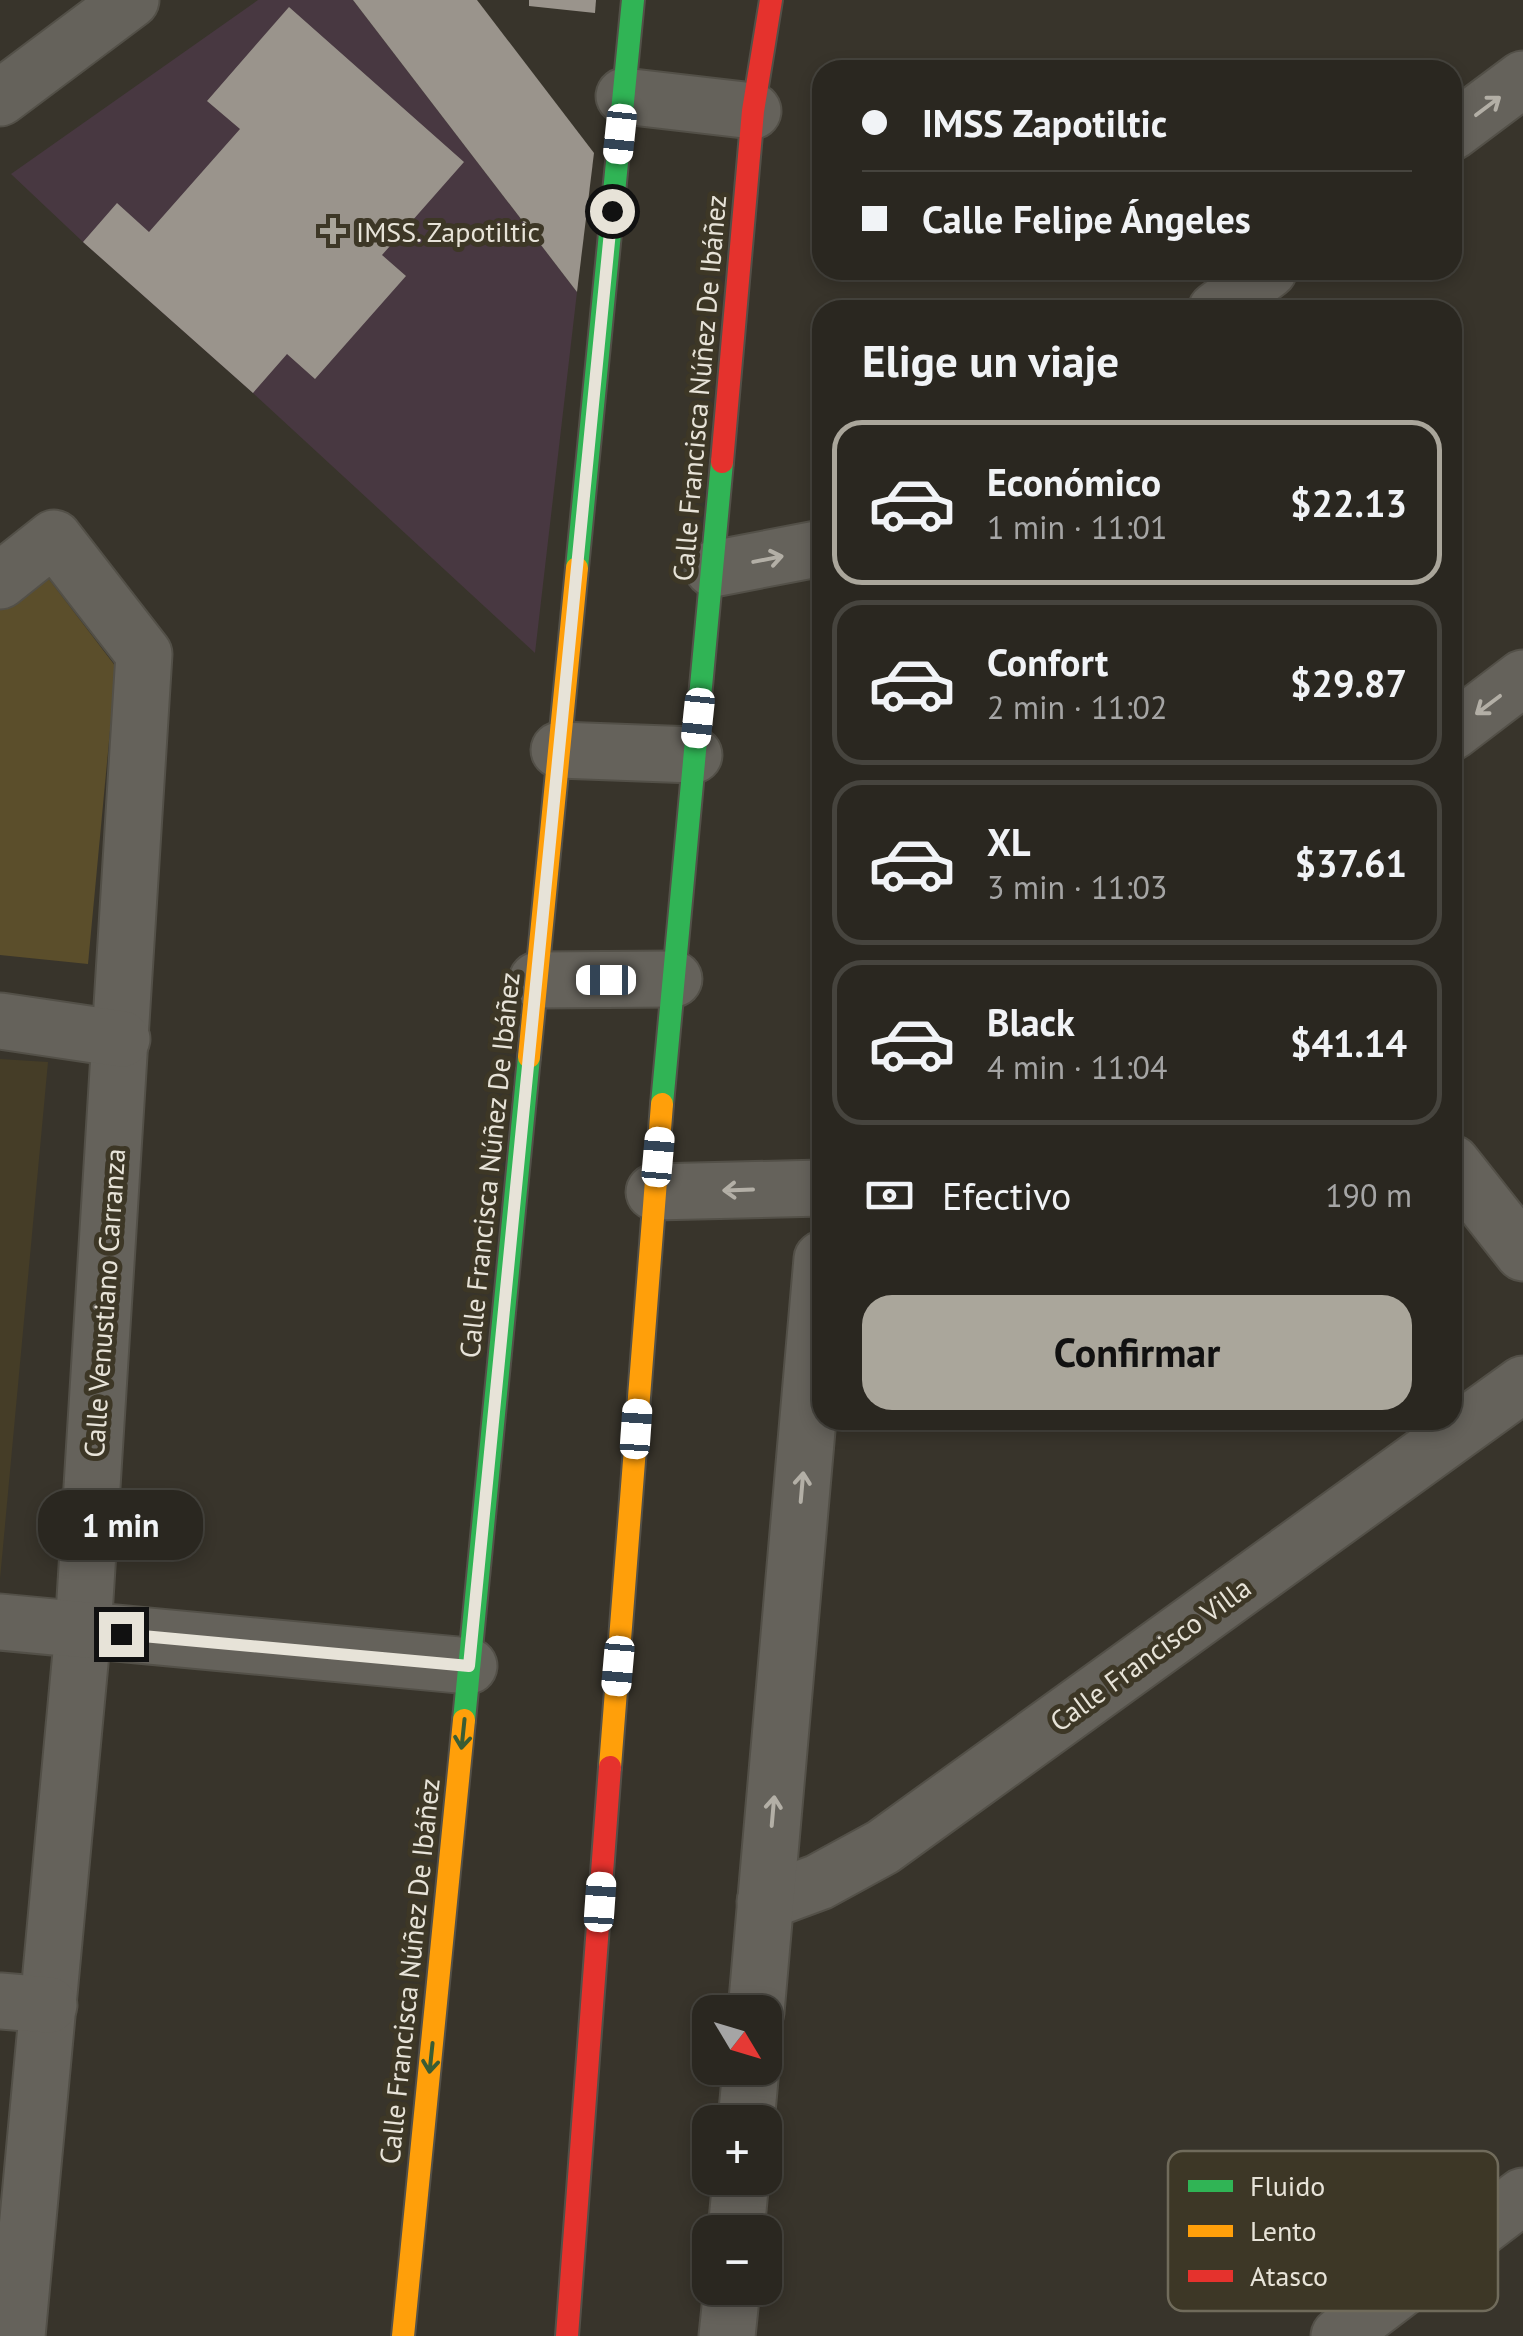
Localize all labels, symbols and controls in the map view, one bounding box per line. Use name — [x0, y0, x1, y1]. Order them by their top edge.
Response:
one-way arrow — [1474, 95, 1501, 116]
text: IMSS Zapotiltic — [922, 98, 1167, 147]
car — [602, 103, 638, 165]
route start — [590, 189, 635, 234]
street label: Calle Francisca Núñez De Ibáñez — [664, 193, 734, 583]
text: Calle Felipe Ángeles — [922, 194, 1251, 243]
place label: IMSS. Zapotiltic — [356, 213, 540, 250]
marker: IMSS. Zapotiltic — [320, 218, 346, 244]
text: Elige un viaje — [862, 331, 1119, 389]
text: Económico — [987, 457, 1161, 506]
icon: car — [867, 458, 957, 548]
text: $22.13 — [1290, 478, 1407, 527]
text: 1 min · 11:01 — [987, 506, 1167, 548]
one-way arrow — [751, 548, 783, 567]
text: Confort — [987, 637, 1108, 686]
icon: car — [867, 638, 957, 728]
text: $29.87 — [1290, 658, 1407, 707]
text: 2 min · 11:02 — [987, 686, 1167, 728]
car — [680, 687, 716, 749]
one-way arrow — [1475, 694, 1502, 715]
text: XL — [987, 817, 1031, 866]
icon: car — [867, 818, 957, 908]
text: $37.61 — [1294, 838, 1407, 887]
text: 3 min · 11:03 — [987, 866, 1167, 908]
car — [576, 965, 636, 995]
street label: Calle Francisca Núñez De Ibáñez — [450, 970, 528, 1360]
text: Black — [987, 997, 1075, 1046]
icon: car — [867, 998, 957, 1088]
text: $41.14 — [1290, 1018, 1407, 1067]
text: 4 min · 11:04 — [987, 1046, 1167, 1088]
car — [640, 1126, 676, 1188]
street label: Calle Venustiano Carranza — [75, 1147, 133, 1459]
icon: cash — [862, 1168, 917, 1223]
text: Efectivo — [942, 1171, 1071, 1220]
text: 190 m — [1325, 1174, 1412, 1216]
one-way arrow — [723, 1181, 755, 1200]
button: Confirmar — [862, 1295, 1412, 1410]
car — [619, 1398, 653, 1460]
one-way arrow — [793, 1471, 812, 1504]
callout: 1 min — [38, 1489, 204, 1559]
text: 1 min — [81, 1504, 160, 1546]
street label: Calle Francisco Villa — [1042, 1569, 1258, 1739]
route end — [99, 1612, 144, 1657]
car — [600, 1635, 636, 1697]
one-way arrow — [453, 1718, 472, 1750]
street label: Calle Francisca Núñez De Ibáñez — [370, 1776, 448, 2166]
one-way arrow — [764, 1795, 783, 1827]
car — [583, 1871, 617, 1933]
north arrow — [692, 1995, 782, 2085]
map controls — [692, 1995, 782, 2305]
one-way arrow — [421, 2041, 440, 2073]
button: + — [692, 2105, 782, 2195]
legend — [1168, 2151, 1498, 2311]
text: Fluido — [1250, 2167, 1325, 2204]
text: Lento — [1250, 2212, 1317, 2249]
button: − — [692, 2215, 782, 2305]
text: Atasco — [1250, 2257, 1328, 2294]

